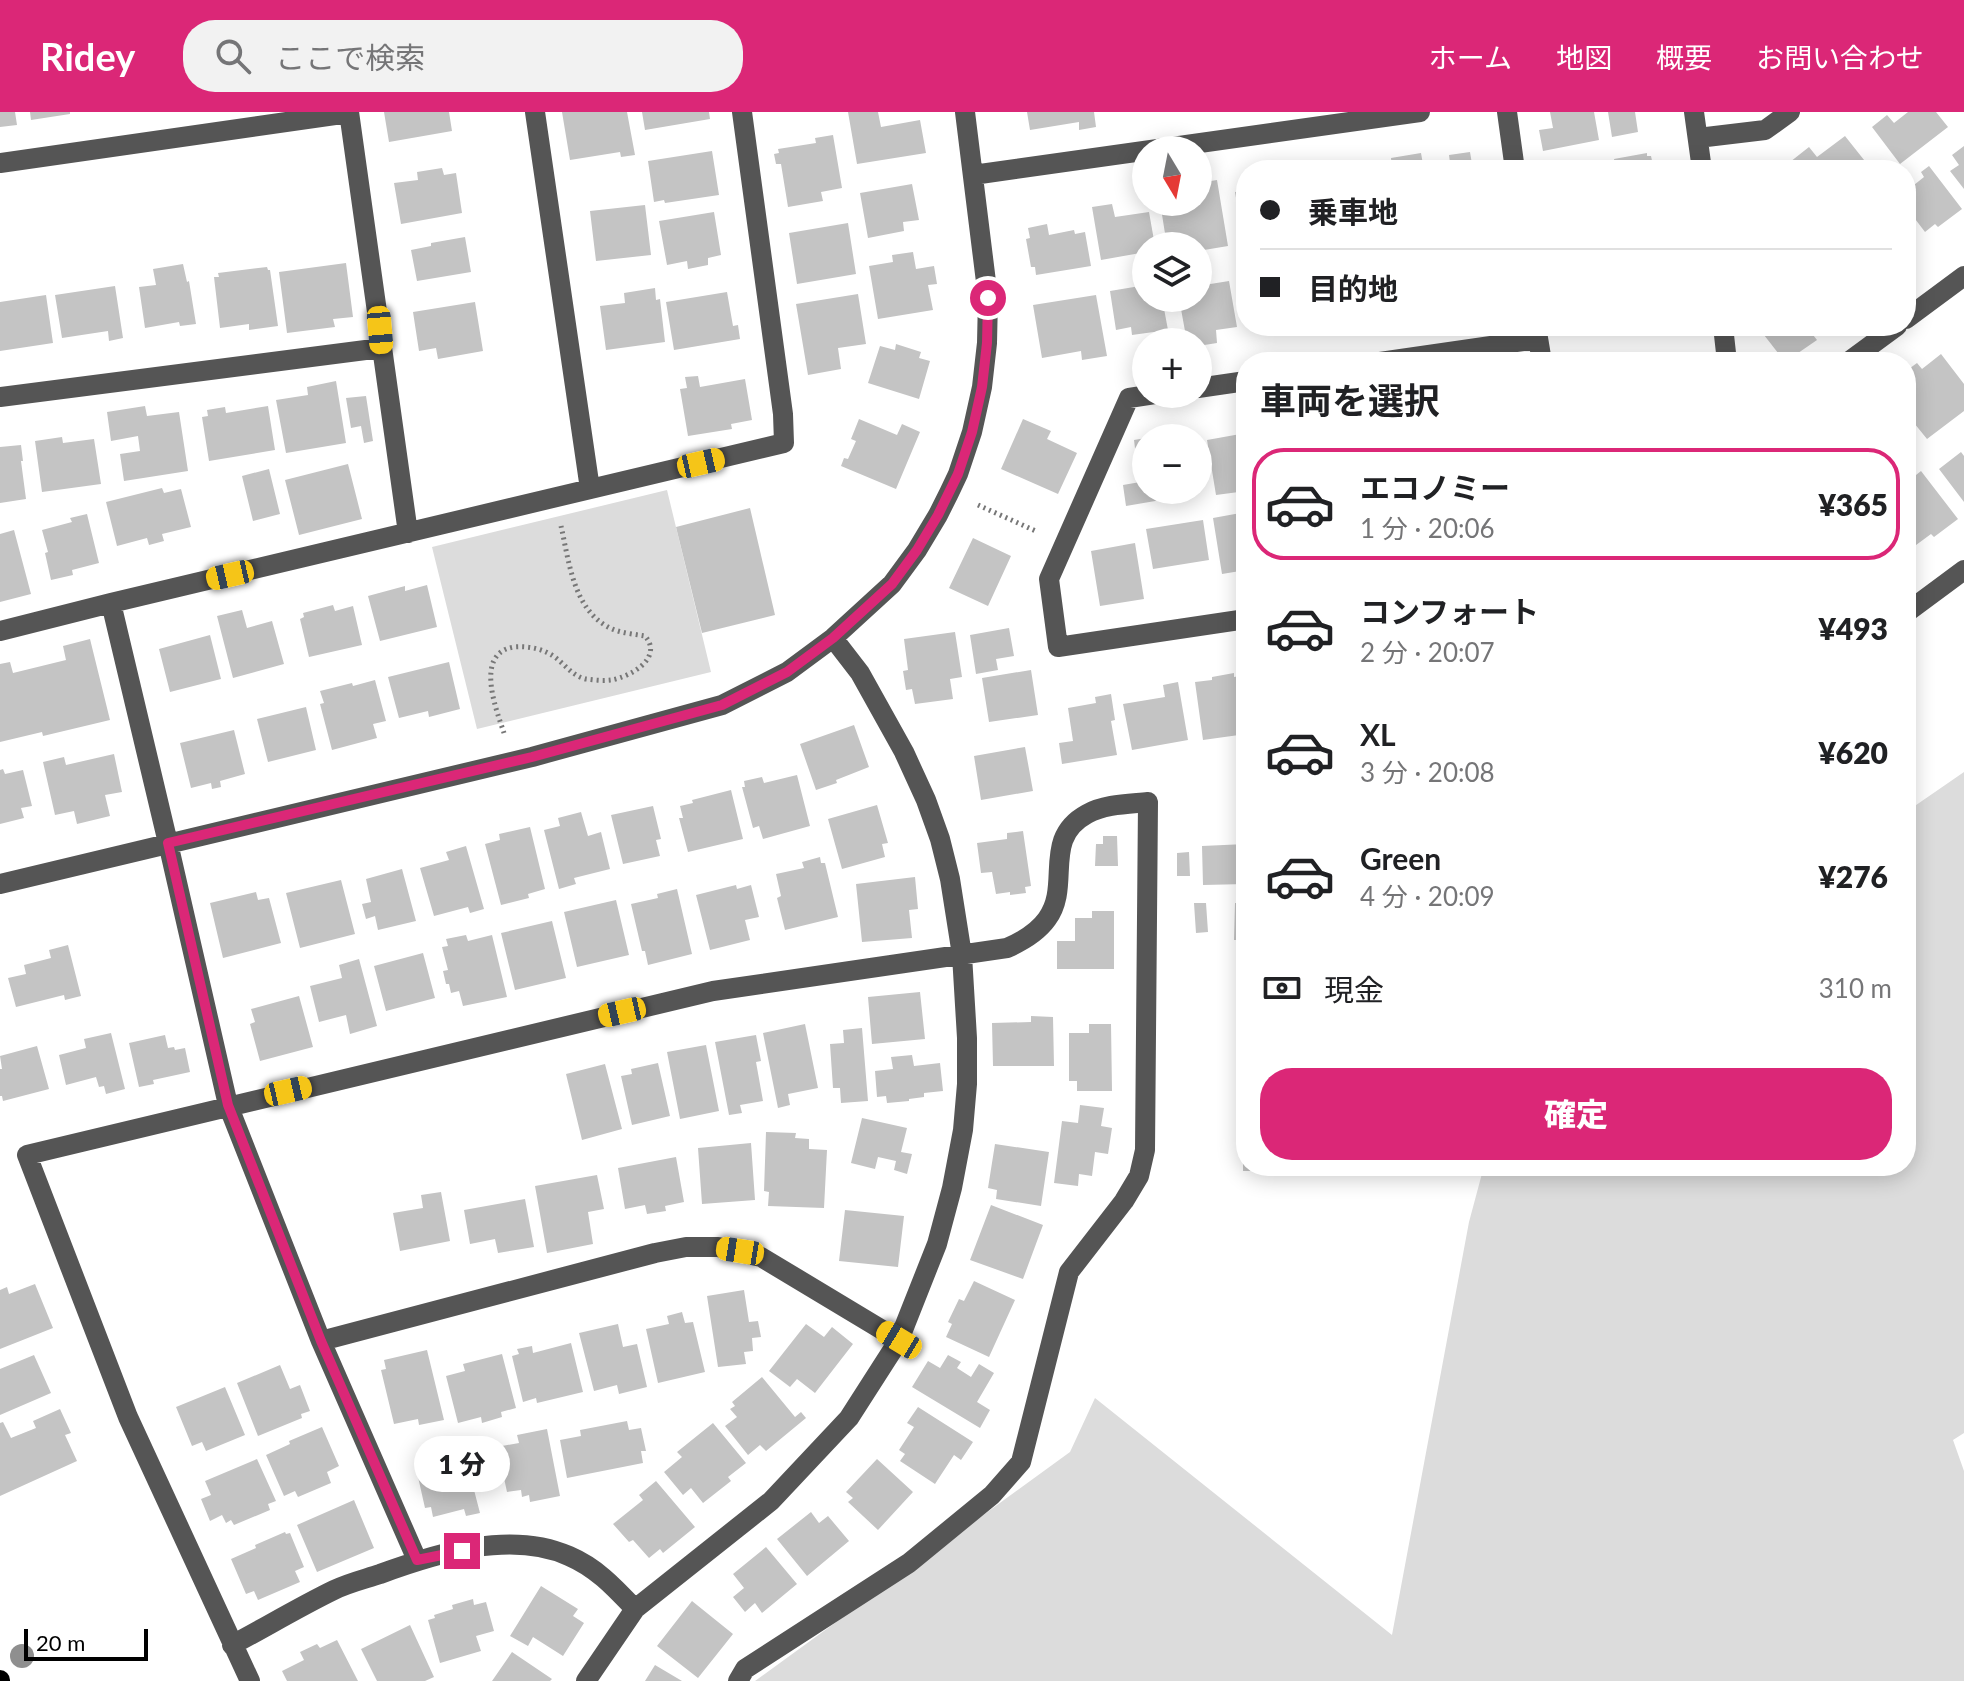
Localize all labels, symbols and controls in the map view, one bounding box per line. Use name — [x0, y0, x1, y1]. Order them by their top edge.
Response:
search box — [183, 20, 743, 92]
text: Ridey — [40, 33, 135, 79]
icon: search — [211, 34, 255, 78]
text: ここで検索 — [275, 39, 425, 75]
text: ホーム — [1429, 40, 1512, 74]
text: 地図 — [1556, 40, 1612, 74]
text: 概要 — [1656, 40, 1712, 74]
text: お問い合わせ — [1756, 40, 1924, 74]
north arrow — [1132, 136, 1212, 216]
map controls — [1132, 136, 1212, 504]
text: 乗車地 — [1308, 193, 1398, 229]
button: layers — [1132, 232, 1212, 312]
text: 目的地 — [1308, 270, 1398, 306]
route start — [970, 280, 1006, 316]
car — [366, 305, 394, 355]
button: + — [1132, 328, 1212, 408]
text: 車両を選択 — [1260, 378, 1440, 422]
button: − — [1132, 424, 1212, 504]
car — [675, 446, 727, 480]
icon: car — [1264, 468, 1336, 540]
text: エコノミー — [1360, 469, 1510, 505]
text: ¥365 — [1818, 486, 1888, 522]
text: 1 分 · 20:06 — [1360, 512, 1495, 544]
car — [204, 558, 256, 592]
icon: car — [1264, 592, 1336, 664]
text: コンフォート — [1360, 593, 1539, 629]
text: ¥493 — [1818, 610, 1888, 646]
text: 2 分 · 20:07 — [1360, 636, 1495, 668]
icon: car — [1264, 716, 1336, 788]
text: XL — [1360, 716, 1396, 752]
text: ¥620 — [1818, 734, 1888, 770]
text: 3 分 · 20:08 — [1360, 756, 1495, 788]
icon: car — [1264, 840, 1336, 912]
text: Green — [1360, 840, 1441, 876]
text: ¥276 — [1818, 858, 1888, 894]
text: 4 分 · 20:09 — [1360, 880, 1495, 912]
icon: cash — [1260, 966, 1304, 1010]
text: 現金 — [1324, 971, 1384, 1007]
text: 310 m — [1819, 972, 1892, 1004]
car — [596, 995, 648, 1029]
button: 確定 — [1260, 1068, 1892, 1160]
car — [262, 1074, 314, 1108]
car — [714, 1235, 766, 1267]
car — [872, 1317, 926, 1363]
callout: 1 分 — [414, 1435, 510, 1491]
text: 1 分 — [438, 1448, 486, 1480]
route end — [444, 1533, 480, 1569]
scale bar — [24, 1625, 148, 1661]
text: 20 m — [36, 1629, 85, 1656]

